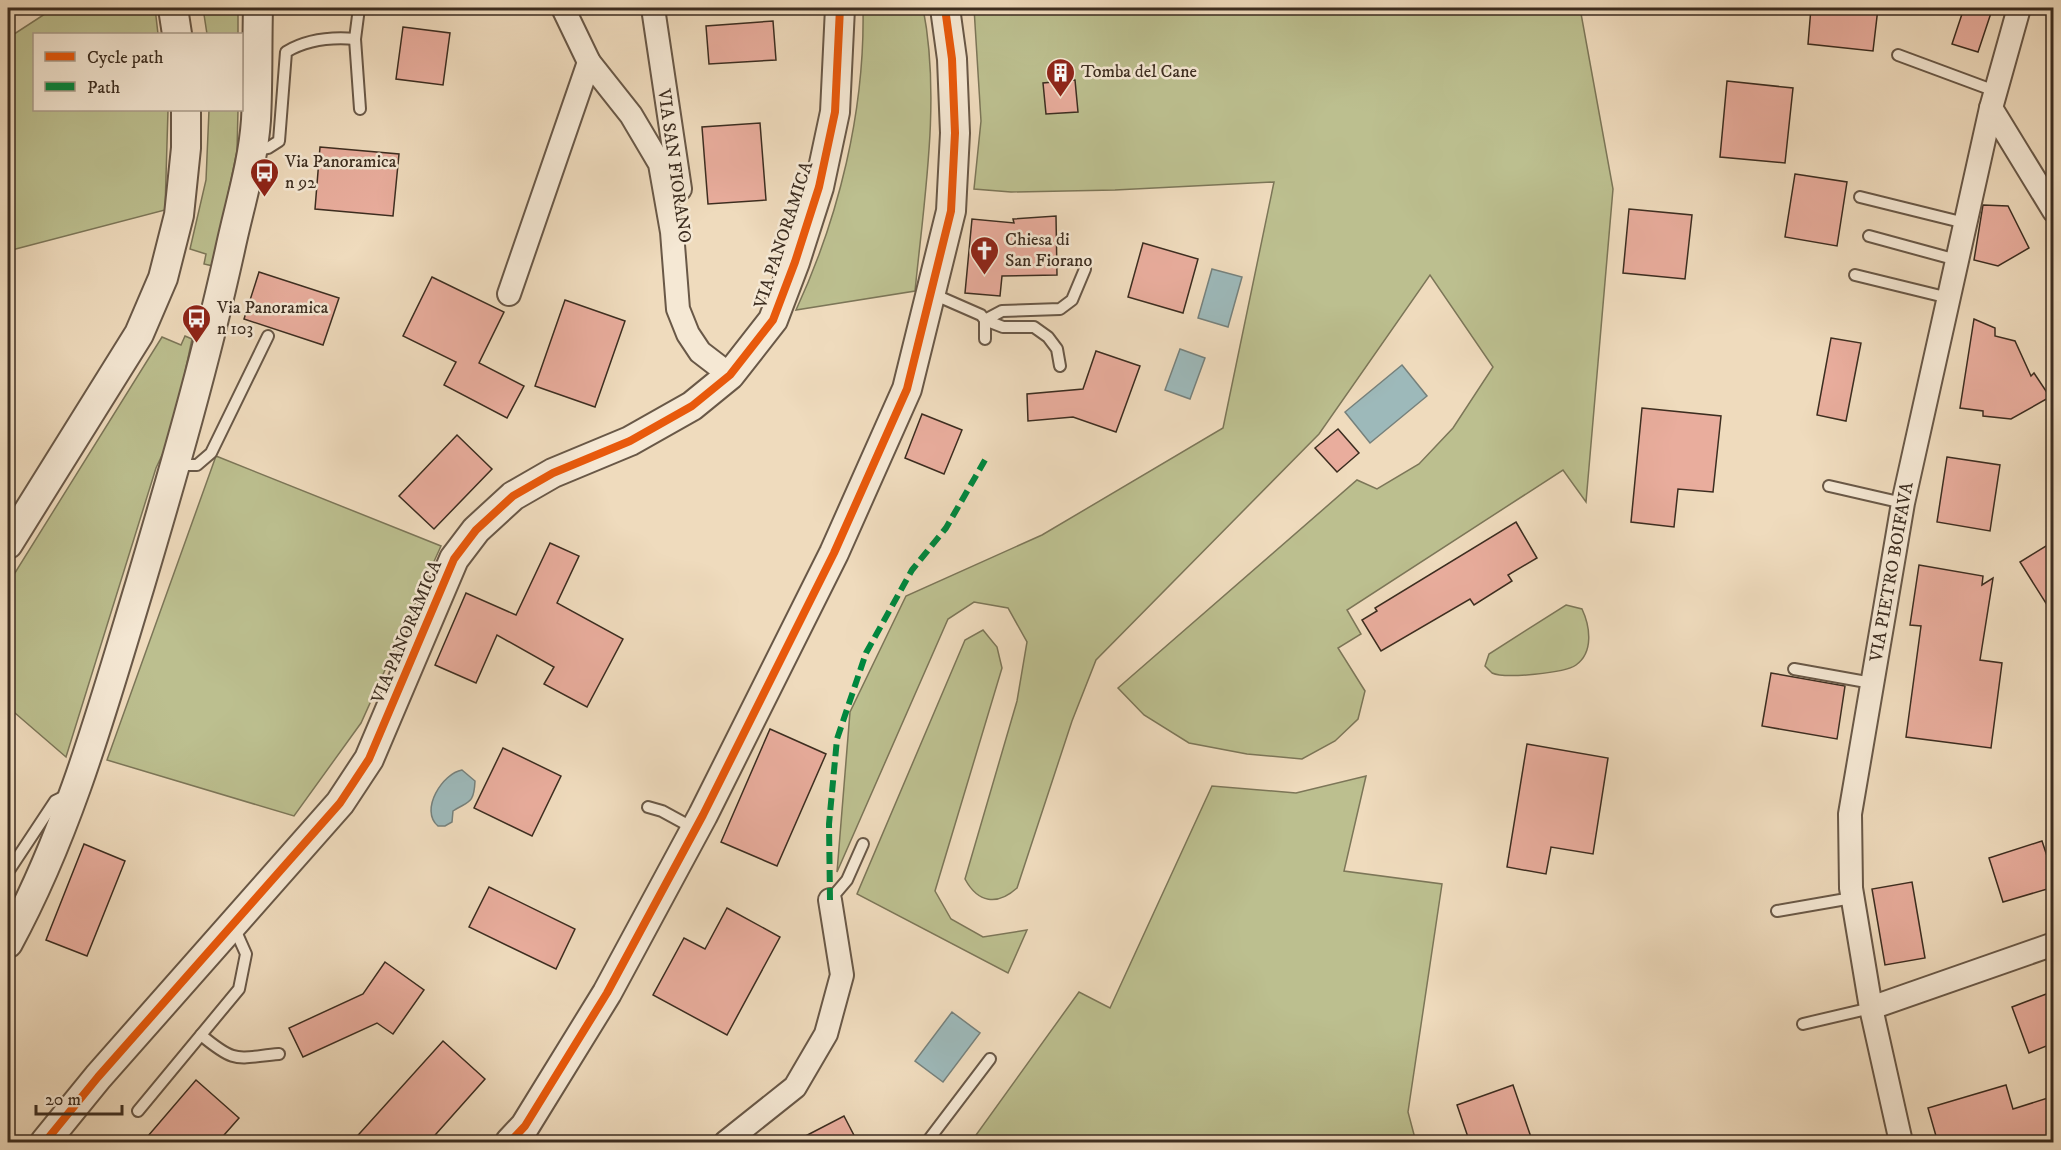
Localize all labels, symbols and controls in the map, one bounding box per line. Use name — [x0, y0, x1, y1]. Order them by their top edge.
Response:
legend — [33, 33, 243, 111]
text: Cycle path — [87, 47, 164, 69]
building icon: Tomba del Cane — [1044, 56, 1076, 98]
place label: Tomba del Cane — [1081, 61, 1197, 83]
text: Path — [87, 77, 121, 99]
street label: VIA SAN FIORANO — [652, 87, 696, 244]
place label: Via Panoramica n 92 — [284, 151, 397, 194]
bus stop icon: Via Panoramica n 92 — [248, 156, 280, 198]
street label: VIA PANORAMICA — [750, 158, 818, 312]
place label: Chiesa di San Fiorano — [1005, 229, 1092, 272]
church icon: Chiesa di San Fiorano — [968, 234, 1000, 276]
place label: Via Panoramica n 103 — [216, 297, 329, 340]
bus stop icon: Via Panoramica n 103 — [180, 302, 212, 344]
street label: VIA PIETRO BOIFAVA — [1865, 480, 1919, 664]
street label: VIA PANORAMICA — [367, 557, 447, 708]
scale bar — [36, 1078, 122, 1116]
text: 20 m — [45, 1089, 81, 1111]

